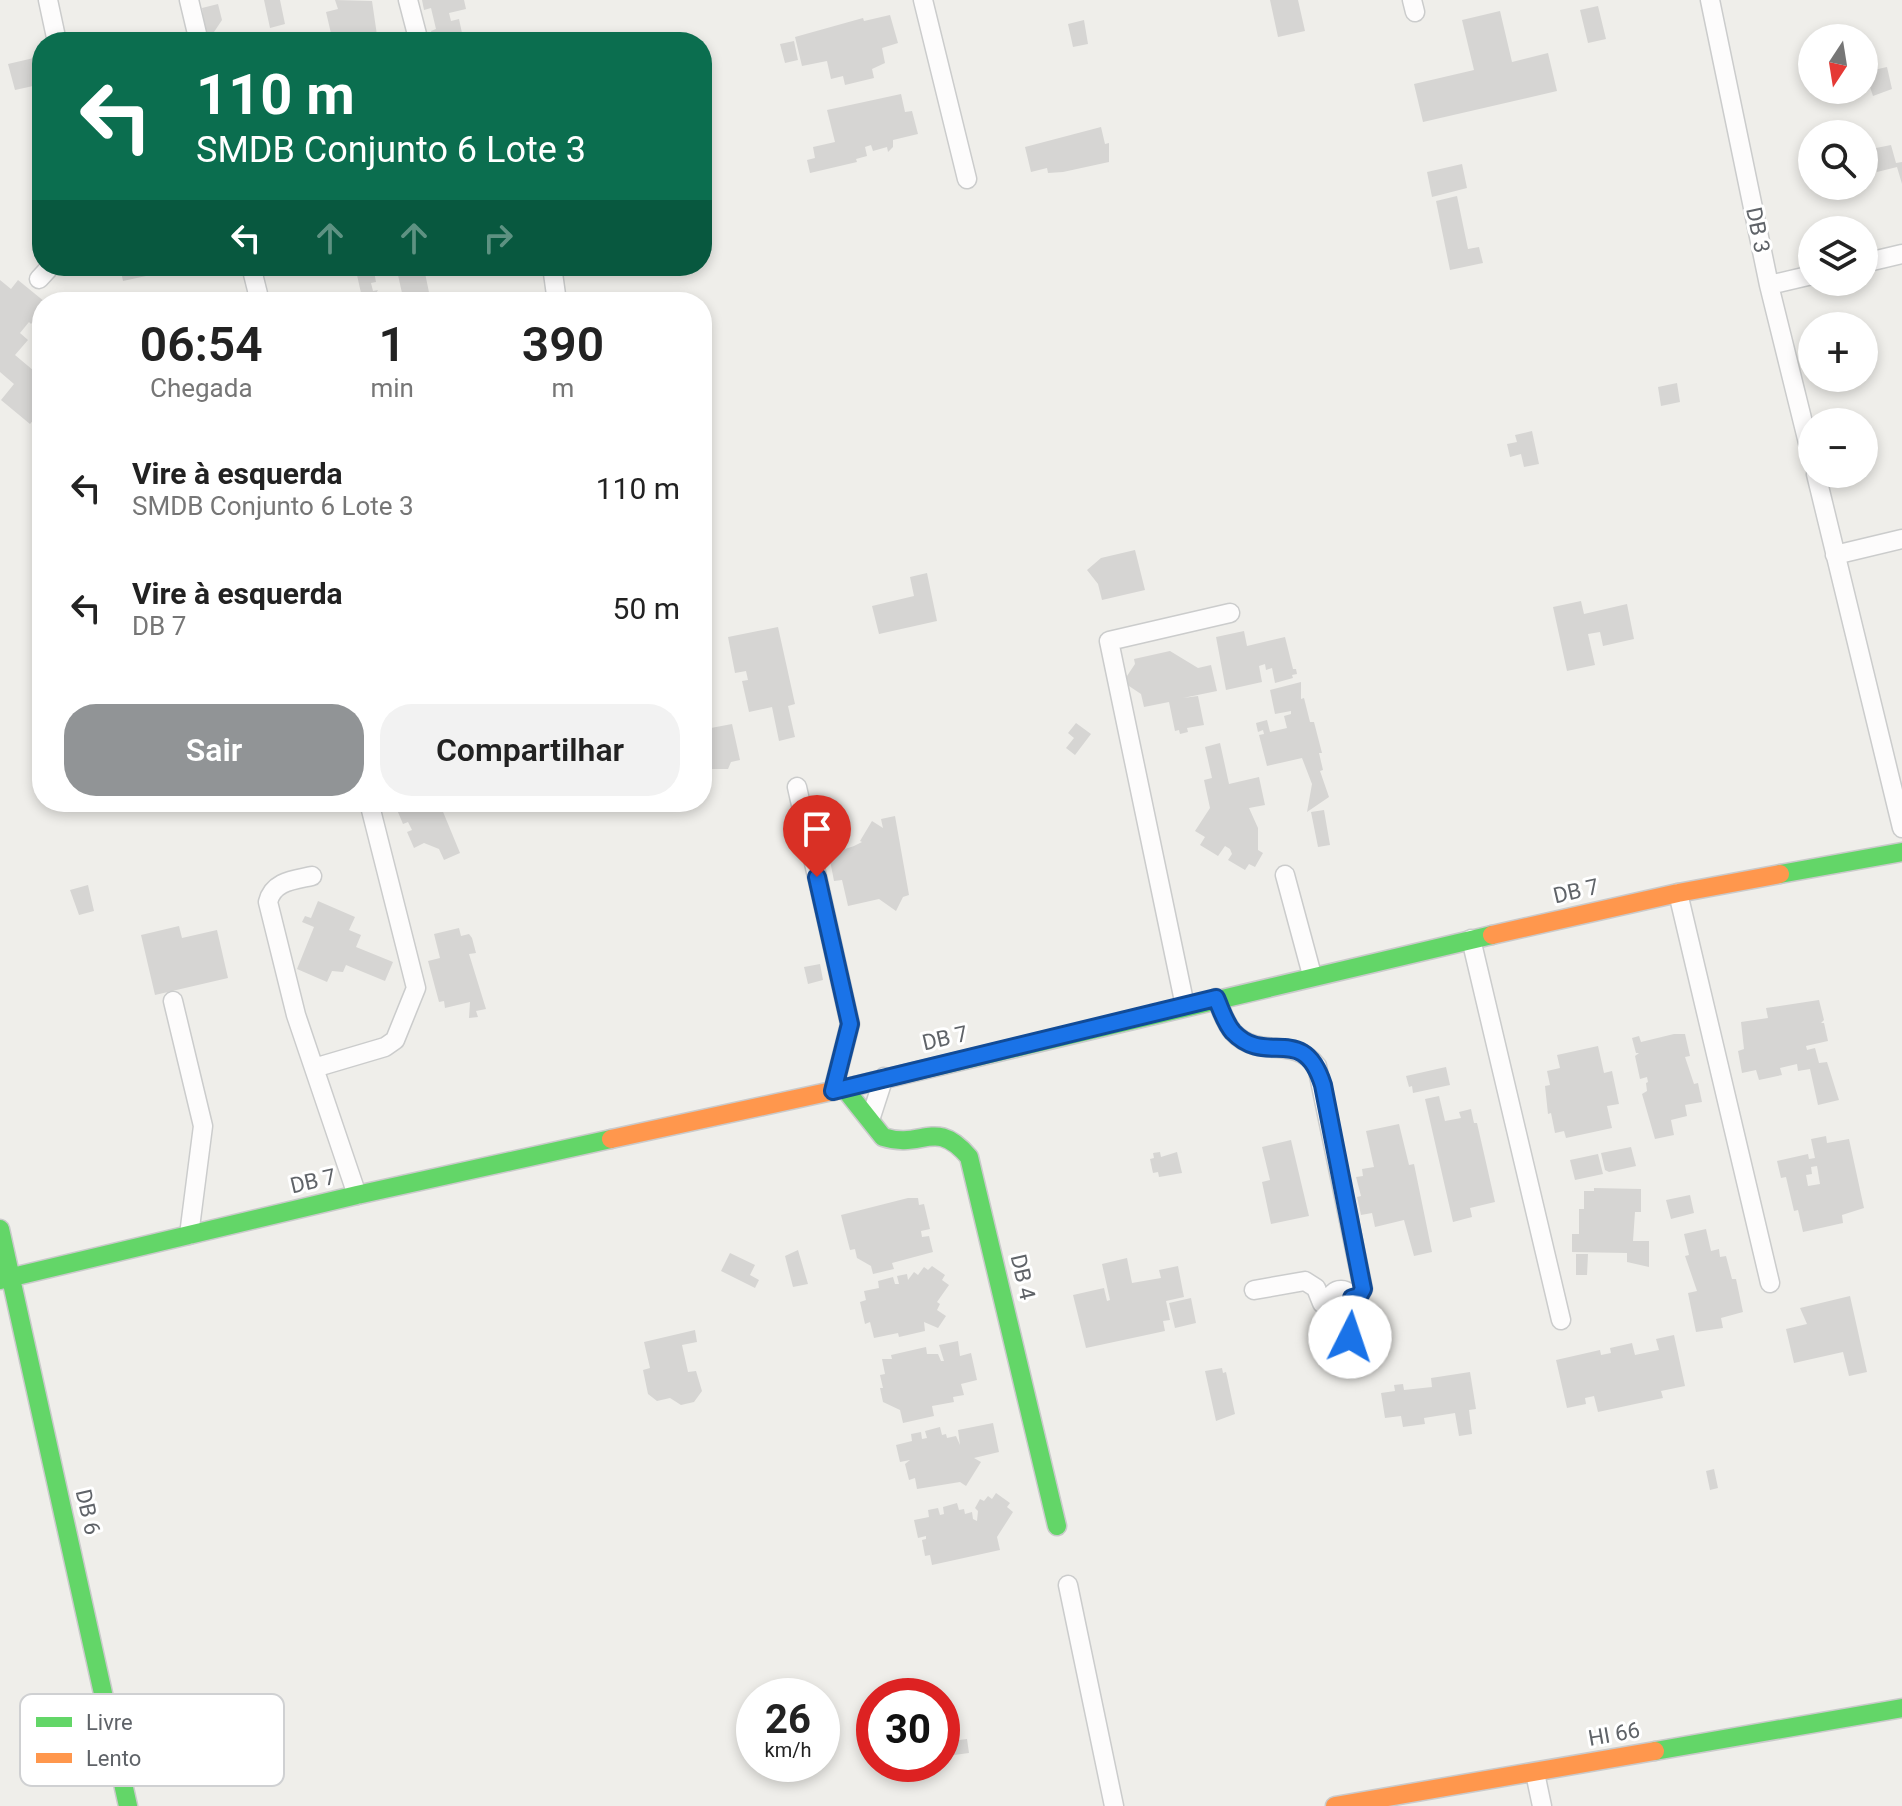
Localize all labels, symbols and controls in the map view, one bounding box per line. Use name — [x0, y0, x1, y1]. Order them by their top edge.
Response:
north arrow — [1798, 24, 1878, 104]
map controls — [1798, 24, 1878, 488]
text: 110 m — [196, 62, 355, 128]
icon: left — [64, 64, 168, 168]
button: search — [1798, 120, 1878, 200]
text: SMDB Conjunto 6 Lote 3 — [196, 129, 586, 171]
street label: DB 3 — [1741, 205, 1775, 255]
icon: left — [224, 216, 268, 260]
icon: ahead — [308, 216, 352, 260]
icon: ahead — [392, 216, 436, 260]
icon: right — [476, 216, 520, 260]
button: layers — [1798, 216, 1878, 296]
button: + — [1798, 312, 1878, 392]
text: 06:54 — [140, 316, 263, 373]
text: 1 — [379, 316, 406, 373]
text: 390 — [522, 316, 604, 373]
text: Chegada — [150, 373, 253, 403]
text: min — [370, 373, 414, 403]
text: m — [552, 373, 574, 403]
button: − — [1798, 408, 1878, 488]
text: Vire à esquerda — [132, 456, 343, 491]
icon: left — [64, 466, 108, 510]
text: 110 m — [596, 471, 680, 506]
text: SMDB Conjunto 6 Lote 3 — [132, 491, 414, 521]
text: Vire à esquerda — [132, 576, 343, 611]
icon: left — [64, 586, 108, 630]
text: 50 m — [613, 591, 680, 626]
text: DB 7 — [132, 611, 186, 641]
button: Sair — [64, 704, 364, 796]
button: Compartilhar — [380, 704, 680, 796]
pin — [783, 795, 851, 877]
icon: arrive — [795, 807, 839, 851]
street label: DB 7 — [1551, 874, 1601, 908]
street label: DB 7 — [920, 1021, 970, 1055]
street label: DB 7 — [288, 1164, 338, 1198]
street label: DB 4 — [1006, 1252, 1040, 1302]
position arrow — [1308, 1295, 1392, 1379]
street label: DB 6 — [71, 1487, 105, 1537]
speed limit sign: 30 — [856, 1678, 960, 1782]
legend — [20, 1694, 284, 1786]
text: 26 — [765, 1696, 811, 1743]
text: Livre — [86, 1710, 133, 1735]
street label: HI 66 — [1586, 1717, 1642, 1751]
text: km/h — [765, 1738, 811, 1762]
text: Lento — [86, 1746, 141, 1771]

